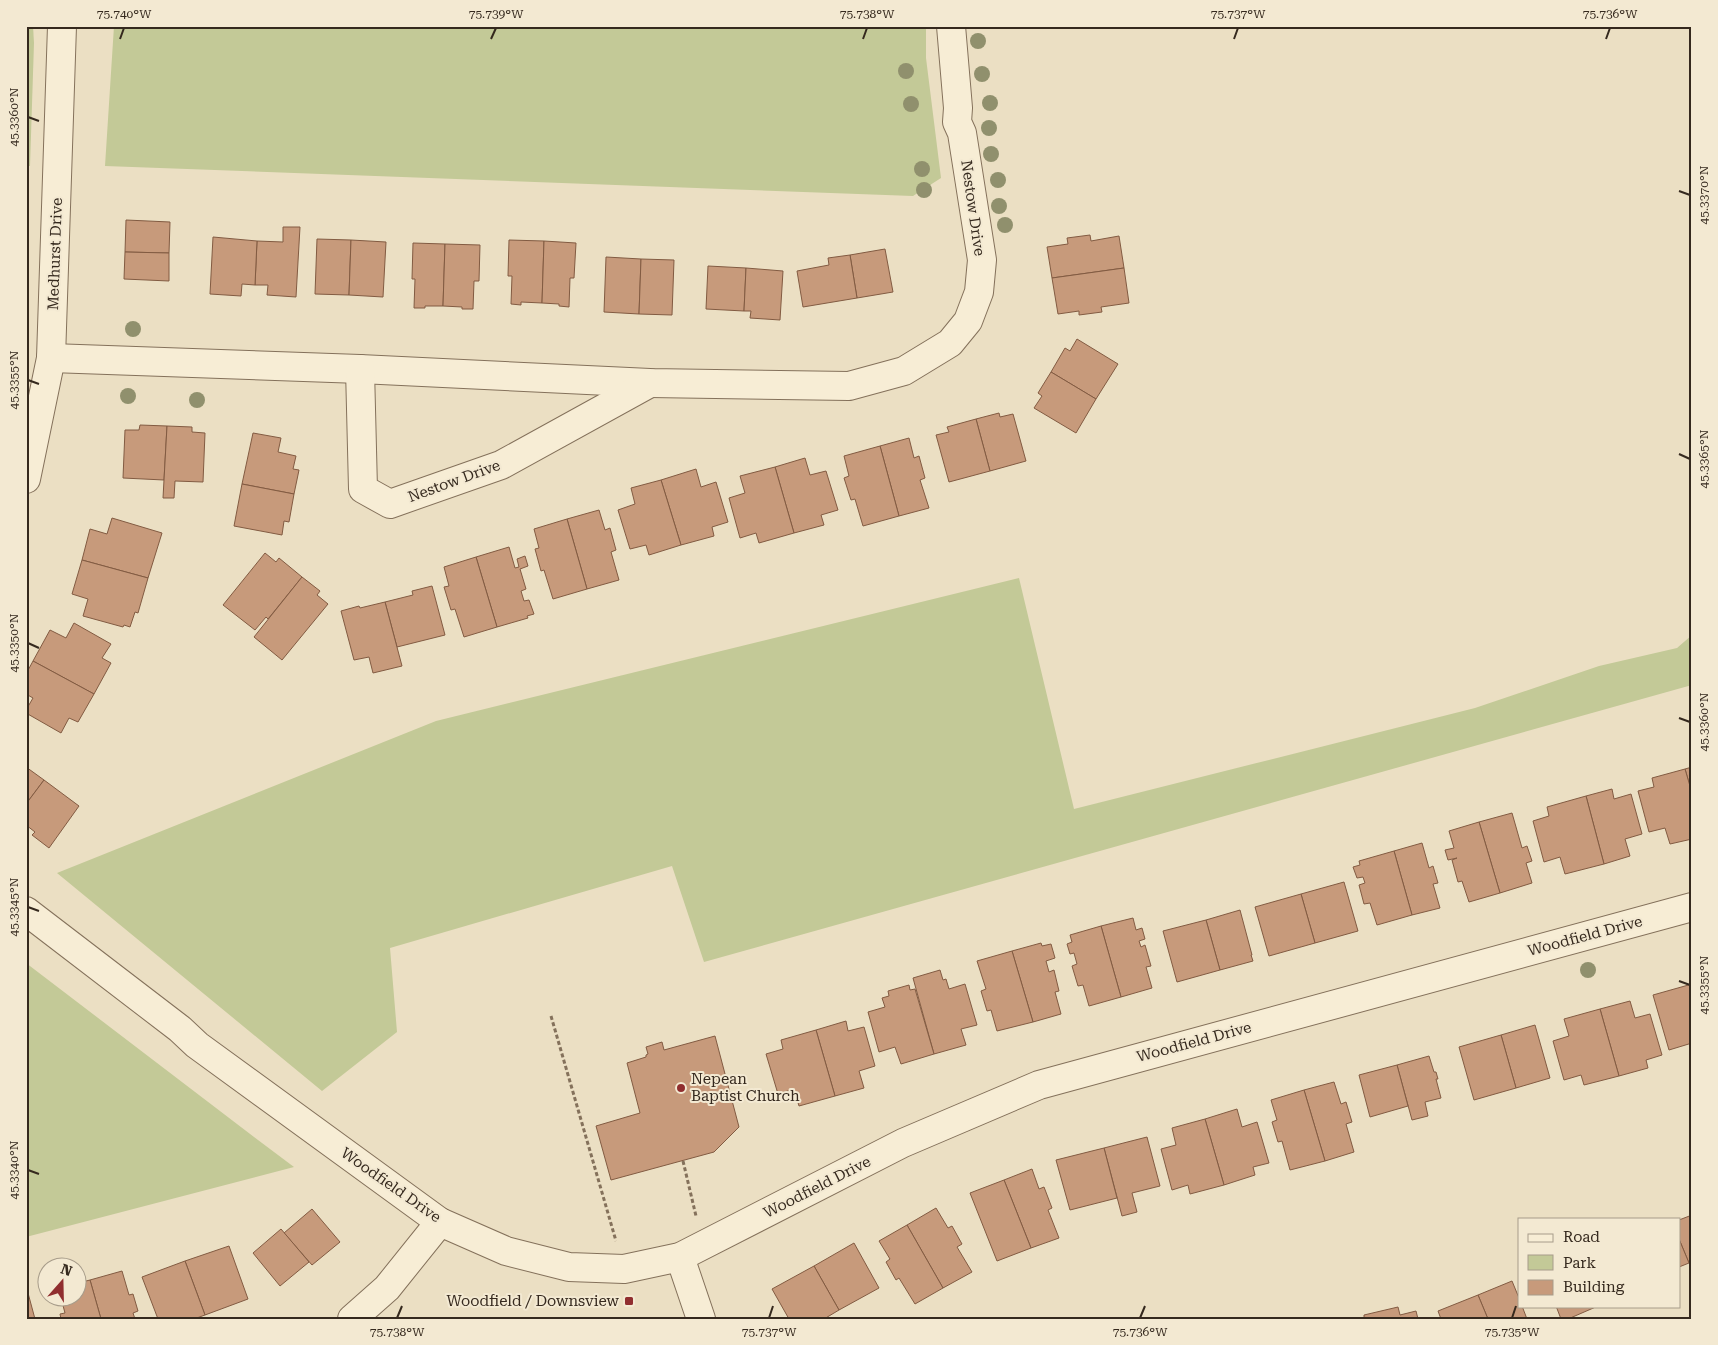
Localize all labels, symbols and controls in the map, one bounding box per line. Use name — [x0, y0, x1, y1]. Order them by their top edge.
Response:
text: 75.740°W — [97, 7, 152, 21]
text: 75.739°W — [469, 7, 524, 21]
text: 75.738°W — [840, 7, 895, 21]
text: 75.737°W — [1211, 7, 1266, 21]
text: 75.736°W — [1583, 7, 1638, 21]
text: 45.3360°N — [7, 87, 21, 146]
street label: Nestow Drive — [957, 159, 989, 257]
text: 45.3370°N — [1697, 165, 1711, 224]
street label: Medhurst Drive — [44, 197, 66, 311]
text: 45.3355°N — [7, 350, 21, 409]
text: 45.3365°N — [1697, 429, 1711, 488]
street label: Nestow Drive — [405, 456, 503, 506]
text: 45.3350°N — [7, 613, 21, 672]
text: 45.3360°N — [1697, 692, 1711, 751]
text: 45.3345°N — [7, 877, 21, 936]
street label: Woodfield Drive — [1526, 912, 1644, 960]
text: 45.3355°N — [1697, 955, 1711, 1014]
street label: Woodfield Drive — [1135, 1018, 1253, 1066]
place label: Nepean Baptist Church — [691, 1070, 800, 1105]
marker: Nepean Baptist Church — [675, 1082, 687, 1094]
text: 45.3340°N — [7, 1140, 21, 1199]
street label: Woodfield Drive — [337, 1144, 445, 1226]
street label: Woodfield Drive — [760, 1152, 874, 1222]
legend — [1518, 1218, 1680, 1308]
text: Road — [1563, 1228, 1600, 1246]
text: Park — [1563, 1254, 1597, 1272]
north arrow — [38, 1258, 88, 1308]
text: N — [59, 1260, 74, 1279]
text: Building — [1563, 1278, 1625, 1296]
place label: Woodfield / Downsview — [446, 1292, 620, 1310]
marker: Woodfield / Downsview — [623, 1295, 635, 1307]
text: 75.738°W — [370, 1325, 425, 1339]
text: 75.737°W — [742, 1325, 797, 1339]
text: 75.736°W — [1113, 1325, 1168, 1339]
text: 75.735°W — [1485, 1325, 1540, 1339]

